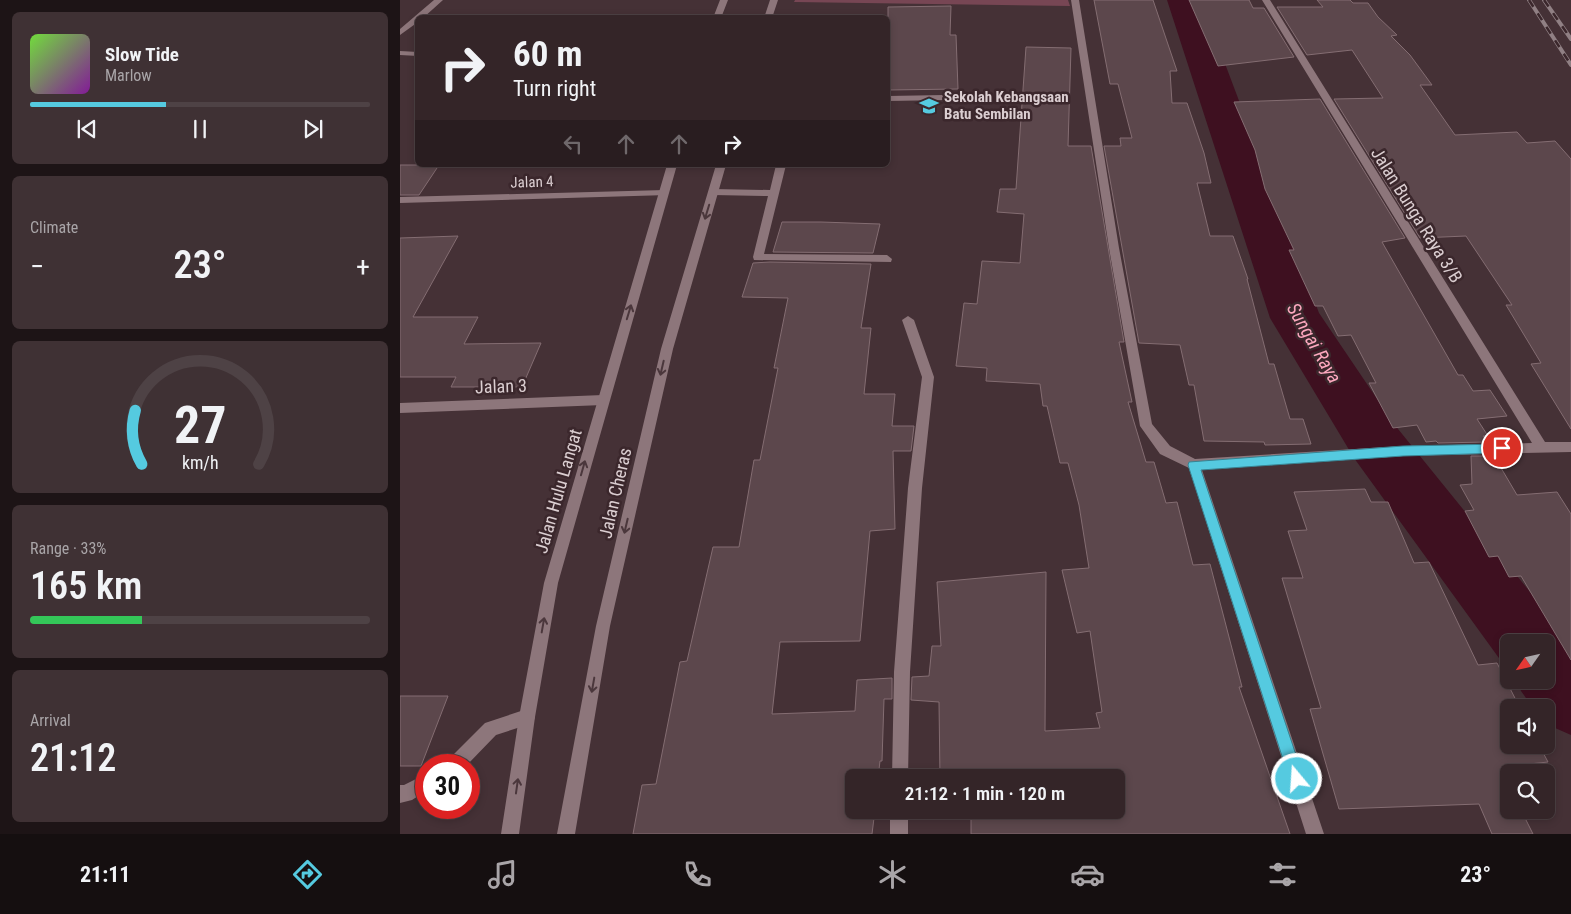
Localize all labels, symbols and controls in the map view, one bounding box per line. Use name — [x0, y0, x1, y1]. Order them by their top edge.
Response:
text: 60 m — [513, 34, 582, 75]
icon: right — [430, 35, 495, 100]
text: Slow Tide — [105, 43, 179, 66]
text: Marlow — [105, 66, 152, 85]
text: Turn right — [513, 76, 596, 101]
place label: Sekolah Kebangsaan Batu Sembilan — [944, 88, 1069, 123]
school or university icon: Sekolah Kebangsaan Batu Sembilan — [918, 95, 940, 117]
icon: previous — [73, 115, 101, 143]
icon: pause — [186, 115, 214, 143]
icon: next — [299, 115, 327, 143]
icon: left — [559, 130, 587, 158]
icon: ahead — [612, 130, 640, 158]
icon: ahead — [665, 130, 693, 158]
icon: right — [718, 130, 746, 158]
street label: Jalan Bunga Raya 3/B — [1367, 144, 1467, 286]
street label: Jalan 4 — [510, 172, 554, 192]
one-way arrow — [701, 203, 711, 219]
text: Climate — [30, 218, 78, 237]
text: 23° — [174, 243, 226, 287]
text: − — [30, 250, 44, 283]
text: + — [356, 250, 370, 283]
water label: Sungai Raya — [1282, 299, 1346, 387]
one-way arrow — [625, 305, 635, 321]
one-way arrow — [657, 359, 667, 375]
street label: Jalan 3 — [475, 375, 527, 397]
text: 27 — [174, 395, 226, 456]
street label: Jalan Hulu Langat — [530, 426, 586, 556]
pin — [1481, 427, 1523, 469]
icon: arrive — [1488, 434, 1516, 462]
street label: Jalan Cheras — [594, 446, 636, 540]
text: km/h — [182, 452, 218, 473]
one-way arrow — [579, 461, 589, 477]
one-way arrow — [621, 518, 630, 534]
text: Range · 33% — [30, 539, 106, 558]
text: 165 km — [30, 564, 142, 608]
one-way arrow — [539, 618, 549, 634]
north arrow — [1500, 634, 1555, 689]
map controls — [1500, 634, 1555, 819]
one-way arrow — [587, 677, 597, 693]
button: sound — [1500, 699, 1555, 754]
text: Arrival — [30, 711, 71, 730]
text: 21:12 — [30, 736, 116, 780]
position arrow — [1270, 752, 1322, 804]
speed limit sign: 30 — [415, 754, 480, 819]
button: search — [1500, 764, 1555, 819]
one-way arrow — [513, 778, 523, 794]
text: 21:12 · 1 min · 120 m — [905, 782, 1065, 805]
icon: directions — [290, 857, 325, 892]
icon: music — [485, 857, 520, 892]
icon: phone — [680, 857, 715, 892]
icon: climate — [875, 857, 910, 892]
icon: car — [1070, 857, 1105, 892]
icon: filters — [1265, 857, 1300, 892]
text: 21:11 — [80, 862, 130, 887]
text: 23° — [1460, 862, 1491, 887]

